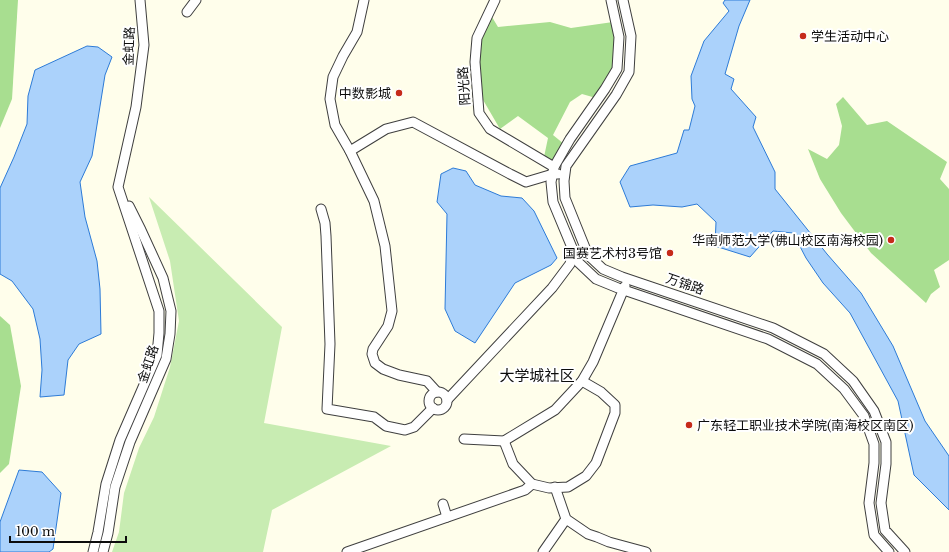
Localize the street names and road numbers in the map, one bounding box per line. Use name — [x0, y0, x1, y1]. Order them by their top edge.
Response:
street label: 金虹路 — [120, 26, 138, 66]
street label: 阳光路 — [454, 66, 474, 106]
street label: 万锦路 — [664, 270, 706, 298]
street label: 金虹路 — [134, 343, 162, 385]

